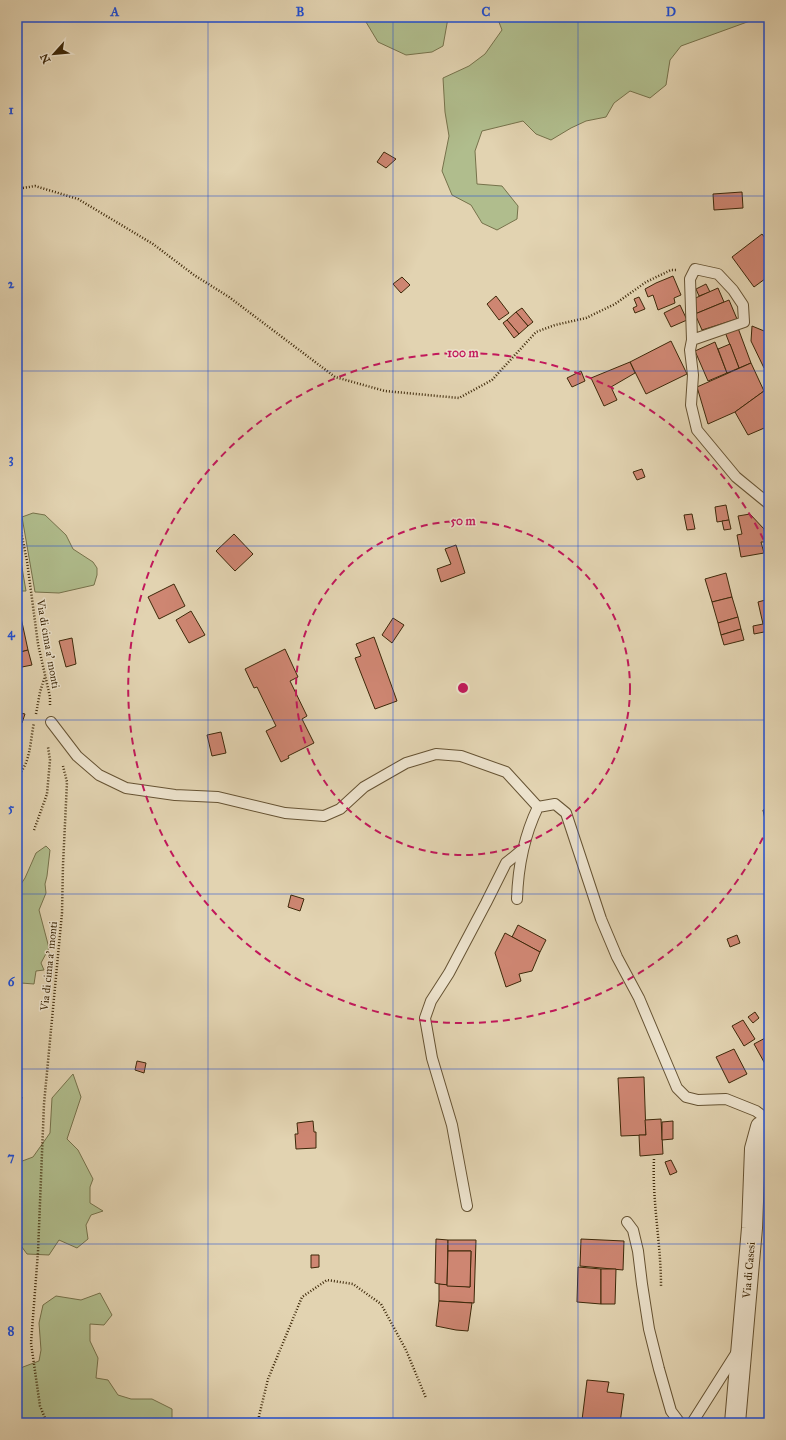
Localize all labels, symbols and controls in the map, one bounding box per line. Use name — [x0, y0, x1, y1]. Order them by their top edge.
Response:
text: A — [110, 4, 120, 20]
text: B — [296, 4, 305, 20]
text: C — [482, 4, 491, 20]
text: D — [666, 4, 676, 20]
north arrow — [34, 34, 74, 74]
text: N — [37, 51, 53, 65]
text: 1 — [8, 102, 14, 118]
text: 2 — [8, 276, 15, 292]
text: 100 m — [447, 346, 480, 360]
text: 3 — [8, 451, 14, 467]
text: 50 m — [450, 514, 477, 528]
street label: Via di cima a' monti — [34, 598, 62, 689]
text: 4 — [7, 625, 15, 641]
centre of rings — [456, 681, 470, 695]
text: 5 — [8, 800, 15, 816]
street label: Via di cima a' monti — [38, 921, 60, 1012]
text: 6 — [8, 974, 16, 990]
text: 7 — [8, 1149, 15, 1165]
street label: Via di Casesi — [740, 1241, 758, 1300]
text: 8 — [8, 1323, 15, 1339]

